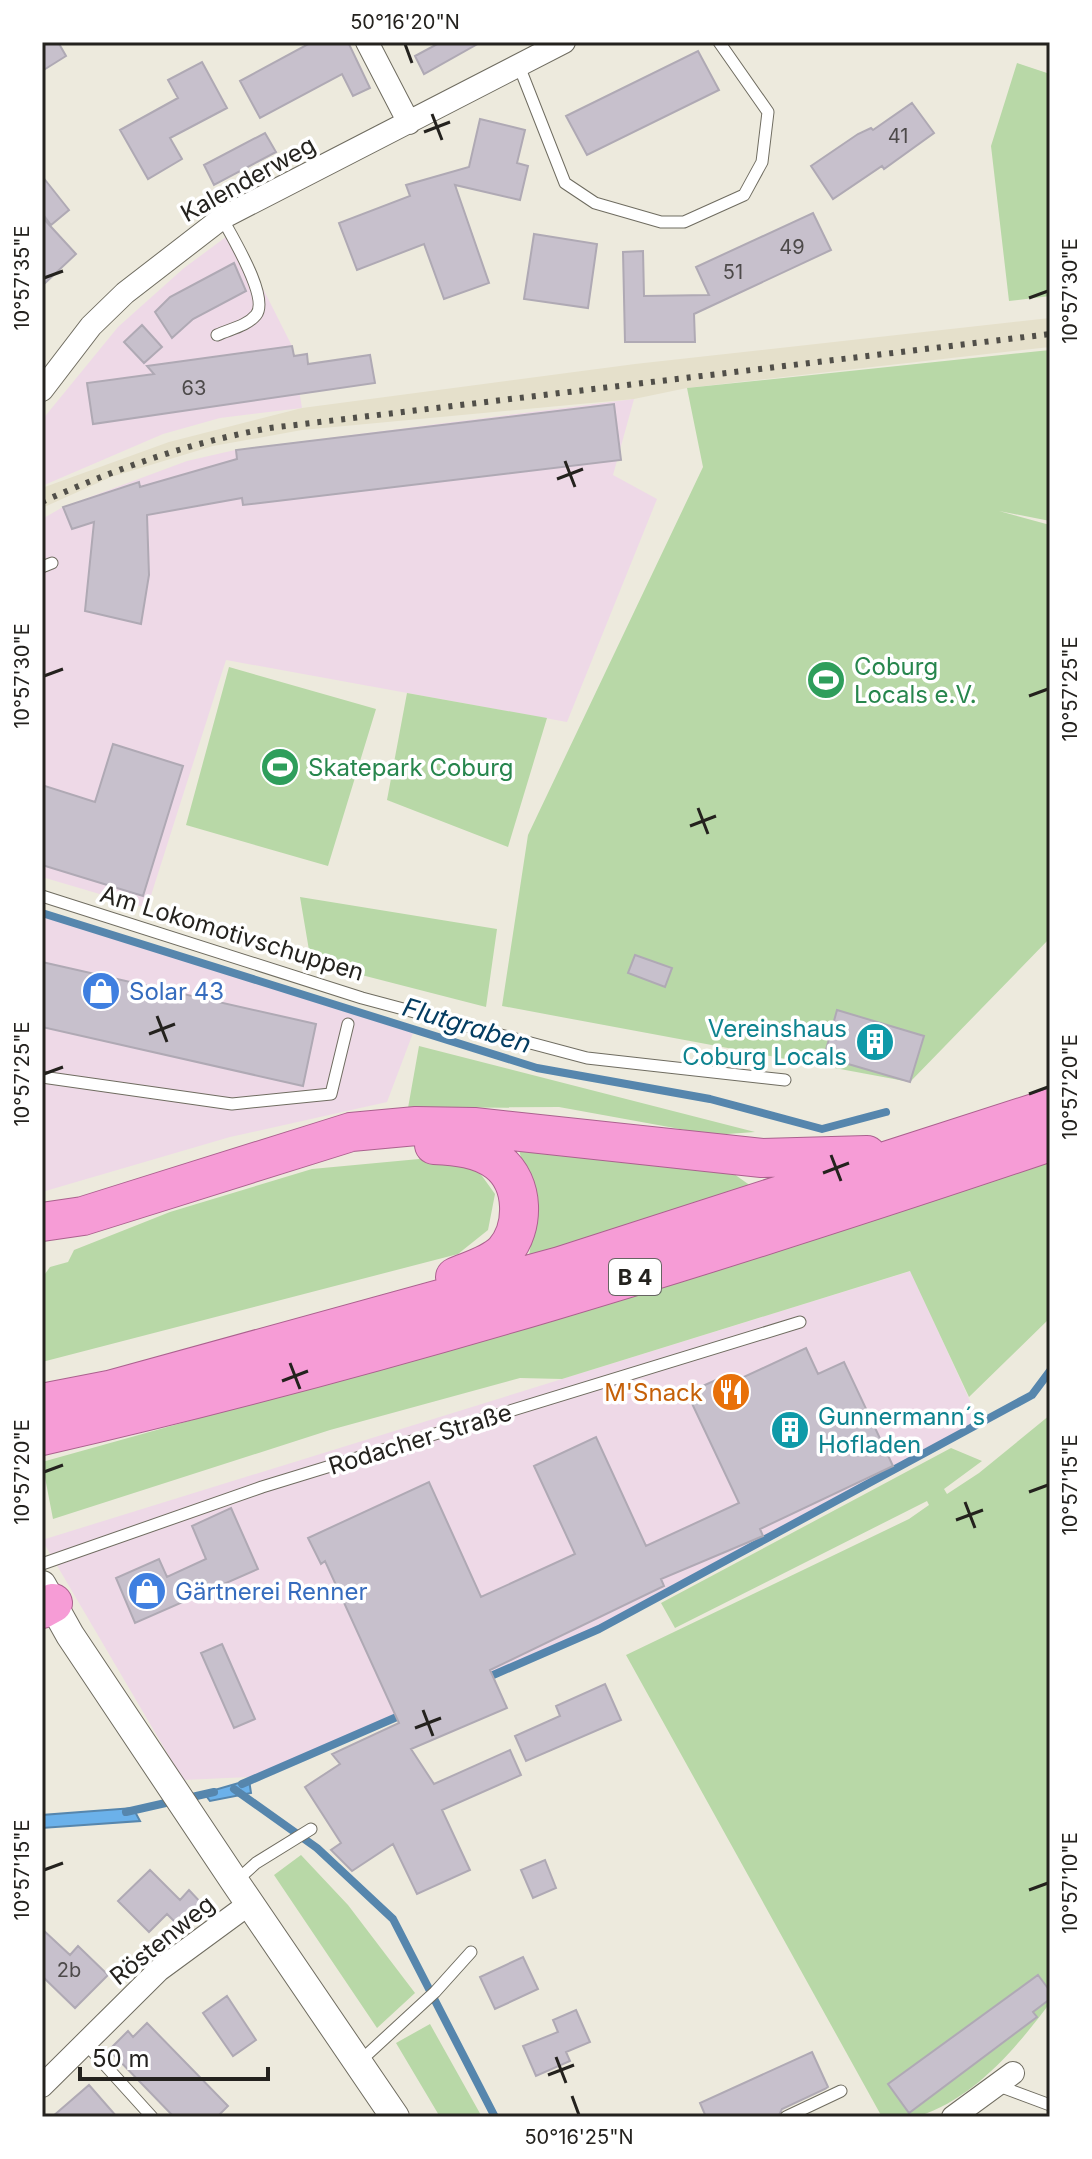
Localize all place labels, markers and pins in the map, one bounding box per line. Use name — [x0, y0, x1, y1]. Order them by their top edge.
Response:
place label: Coburg Locals e.V. — [854, 652, 977, 709]
sports icon: Coburg Locals e.V. — [805, 659, 847, 701]
sports icon: Skatepark Coburg — [259, 746, 301, 788]
place label: Skatepark Coburg — [308, 753, 514, 782]
shop icon: Solar 43 — [80, 970, 122, 1012]
place label: Solar 43 — [129, 977, 224, 1006]
place label: Vereinshaus Coburg Locals — [682, 1014, 847, 1071]
building icon: Vereinshaus Coburg Locals — [854, 1021, 896, 1063]
restaurant icon: M'Snack — [710, 1371, 752, 1413]
place label: M'Snack — [604, 1378, 703, 1407]
place label: Gunnermann´s Hofladen — [818, 1402, 985, 1459]
building icon: Gunnermann´s Hofladen — [769, 1409, 811, 1451]
shop icon: Gärtnerei Renner — [126, 1570, 168, 1612]
place label: Gärtnerei Renner — [175, 1577, 367, 1606]

